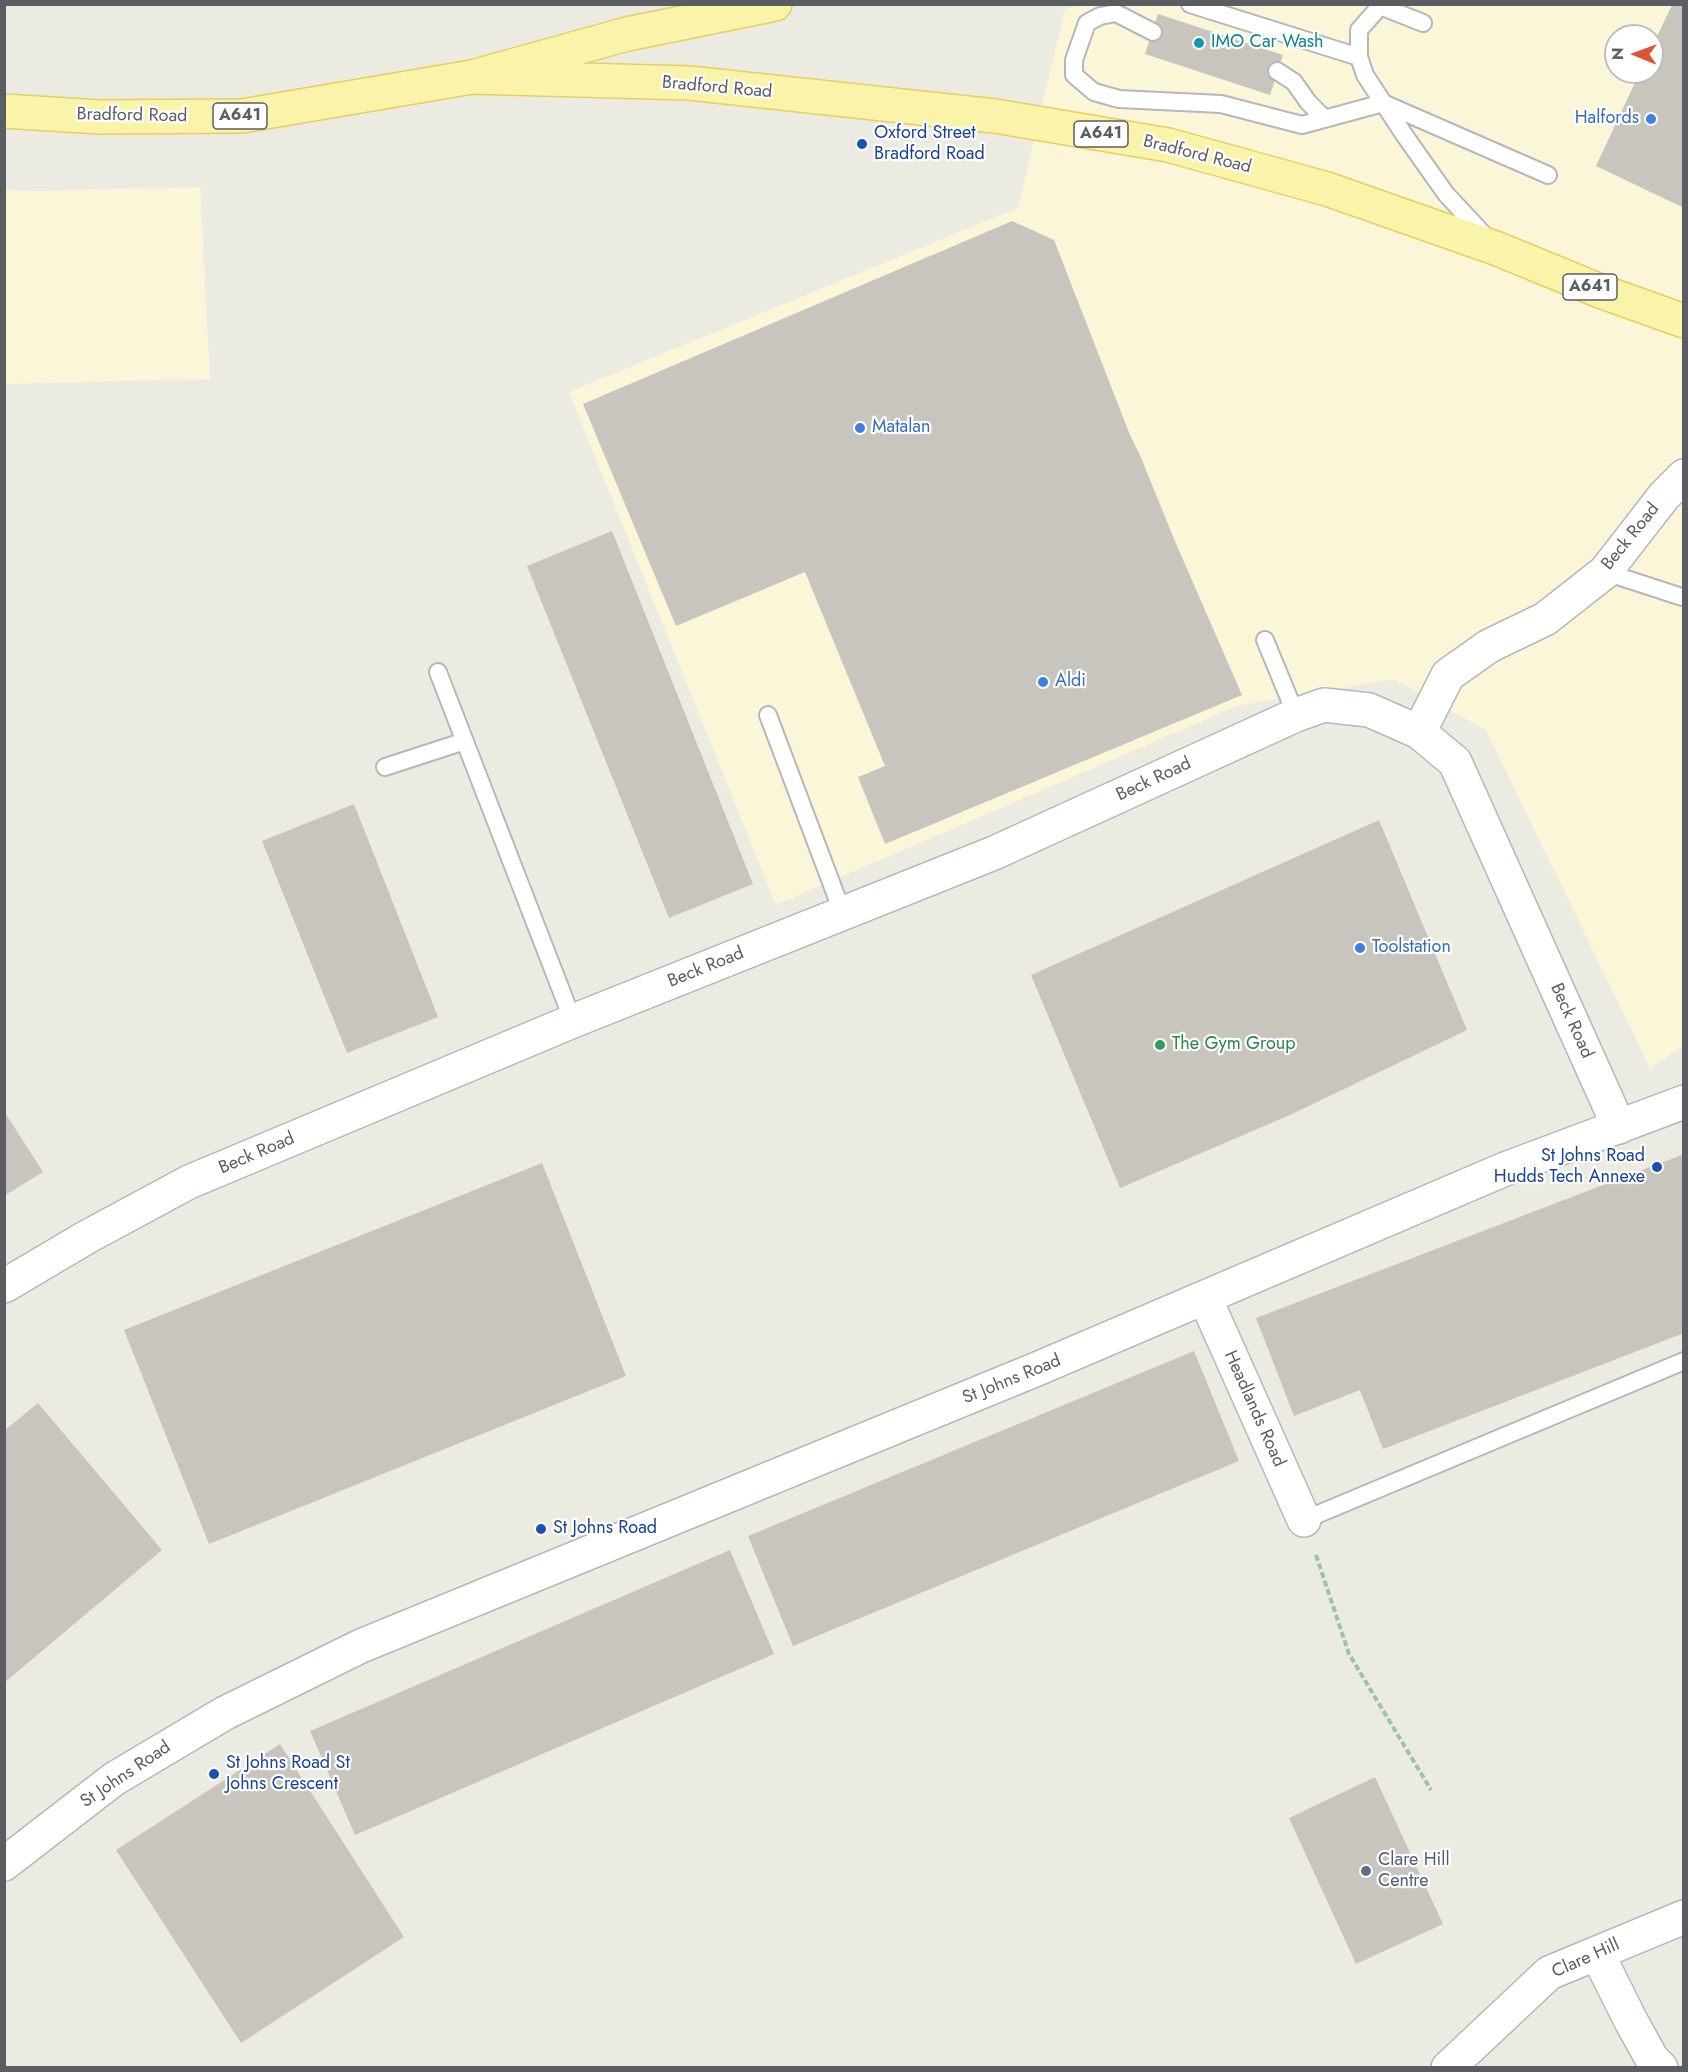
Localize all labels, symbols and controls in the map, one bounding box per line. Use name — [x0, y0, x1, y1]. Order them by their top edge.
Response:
north arrow — [1604, 24, 1664, 84]
place label: IMO Car Wash — [1211, 32, 1324, 54]
marker: IMO Car Wash — [1192, 36, 1206, 50]
text: N — [1606, 47, 1629, 60]
street label: Bradford Road — [661, 72, 773, 104]
road number: A641 — [213, 103, 267, 129]
street label: Bradford Road — [76, 104, 188, 128]
place label: Halfords — [1575, 108, 1639, 130]
marker: Halfords — [1644, 112, 1658, 126]
road number: A641 — [1074, 121, 1128, 147]
place label: Oxford Street Bradford Road — [874, 123, 985, 166]
street label: Bradford Road — [1141, 131, 1253, 179]
marker: Oxford Street Bradford Road — [855, 137, 869, 151]
road number: A641 — [1563, 274, 1617, 300]
place label: Matalan — [872, 417, 930, 439]
marker: Matalan — [853, 421, 867, 435]
street label: Beck Road — [1597, 499, 1665, 575]
place label: Aldi — [1055, 671, 1086, 693]
marker: Aldi — [1036, 675, 1050, 689]
street label: Beck Road — [1113, 753, 1195, 807]
place label: Toolstation — [1372, 937, 1451, 959]
marker: Toolstation — [1353, 941, 1367, 955]
street label: Beck Road — [665, 943, 747, 993]
street label: Beck Road — [1545, 980, 1597, 1062]
place label: The Gym Group — [1172, 1034, 1295, 1056]
marker: The Gym Group — [1153, 1038, 1167, 1052]
street label: Beck Road — [216, 1128, 298, 1180]
place label: St Johns Road Hudds Tech Annexe — [1494, 1146, 1645, 1188]
marker: St Johns Road Hudds Tech Annexe — [1650, 1160, 1664, 1174]
street label: Headlands Road — [1219, 1347, 1289, 1471]
street label: St Johns Road — [960, 1350, 1064, 1410]
place label: St Johns Road — [553, 1518, 657, 1540]
marker: St Johns Road — [534, 1522, 548, 1536]
street label: St Johns Road — [77, 1737, 175, 1813]
place label: St Johns Road St Johns Crescent — [226, 1753, 350, 1796]
marker: St Johns Road St Johns Crescent — [207, 1767, 221, 1781]
place label: Clare Hill Centre — [1378, 1850, 1450, 1892]
marker: Clare Hill Centre — [1359, 1864, 1373, 1878]
street label: Clare Hill — [1549, 1935, 1623, 1983]

